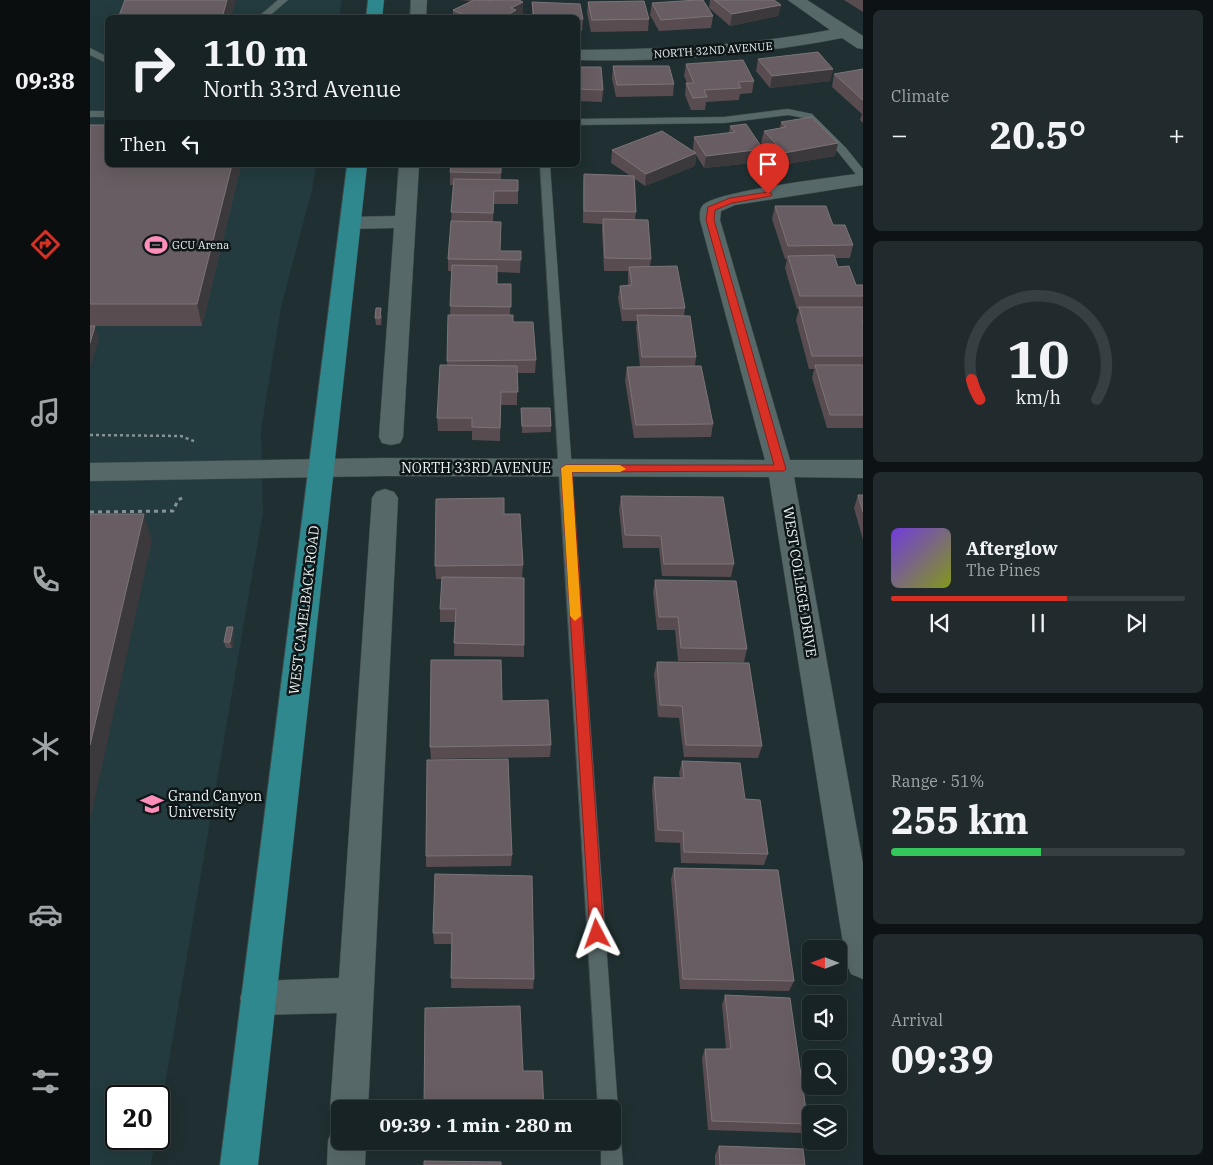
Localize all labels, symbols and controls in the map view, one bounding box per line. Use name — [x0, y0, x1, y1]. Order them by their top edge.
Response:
text: 110 m — [203, 30, 308, 76]
icon: right — [120, 35, 185, 100]
street label: NORTH 32ND AVENUE — [653, 39, 773, 61]
text: 09:38 — [15, 66, 75, 95]
text: North 33rd Avenue — [203, 74, 401, 103]
text: Climate — [891, 86, 949, 106]
text: 20.5° — [990, 110, 1086, 159]
text: − — [891, 116, 908, 153]
text: + — [1168, 116, 1185, 153]
icon: left — [177, 130, 205, 158]
text: Then — [120, 132, 167, 156]
pin — [747, 143, 789, 194]
icon: arrive — [754, 150, 782, 178]
icon: directions — [28, 227, 63, 262]
sports icon: GCU Arena — [143, 232, 169, 258]
place label: GCU Arena — [172, 238, 229, 252]
text: 10 — [1007, 325, 1069, 392]
text: km/h — [1015, 386, 1061, 409]
icon: music — [28, 395, 63, 430]
street label: NORTH 33RD AVENUE — [401, 459, 551, 477]
street label: WEST COLLEGE DRIVE — [779, 505, 821, 659]
street label: WEST CAMELBACK ROAD — [285, 524, 323, 695]
text: Afterglow — [966, 536, 1058, 560]
text: The Pines — [966, 560, 1040, 580]
icon: phone — [28, 562, 63, 597]
icon: previous — [926, 609, 954, 637]
icon: pause — [1024, 609, 1052, 637]
icon: next — [1122, 609, 1150, 637]
icon: climate — [28, 729, 63, 764]
text: Range · 51% — [891, 771, 984, 791]
place label: Grand Canyon University — [168, 787, 262, 821]
school or university icon: Grand Canyon University — [139, 791, 165, 817]
text: 255 km — [891, 795, 1029, 844]
icon: car — [28, 897, 63, 932]
position arrow — [570, 907, 622, 959]
north arrow — [802, 940, 848, 985]
map controls — [802, 940, 847, 1150]
button: sound — [802, 995, 847, 1040]
text: Arrival — [891, 1010, 943, 1030]
text: 09:39 — [891, 1034, 994, 1083]
button: search — [802, 1050, 847, 1095]
icon: filters — [28, 1064, 63, 1099]
speed limit sign: 20 — [105, 1085, 170, 1150]
button: layers — [802, 1105, 847, 1150]
text: 09:39 · 1 min · 280 m — [380, 1113, 572, 1137]

